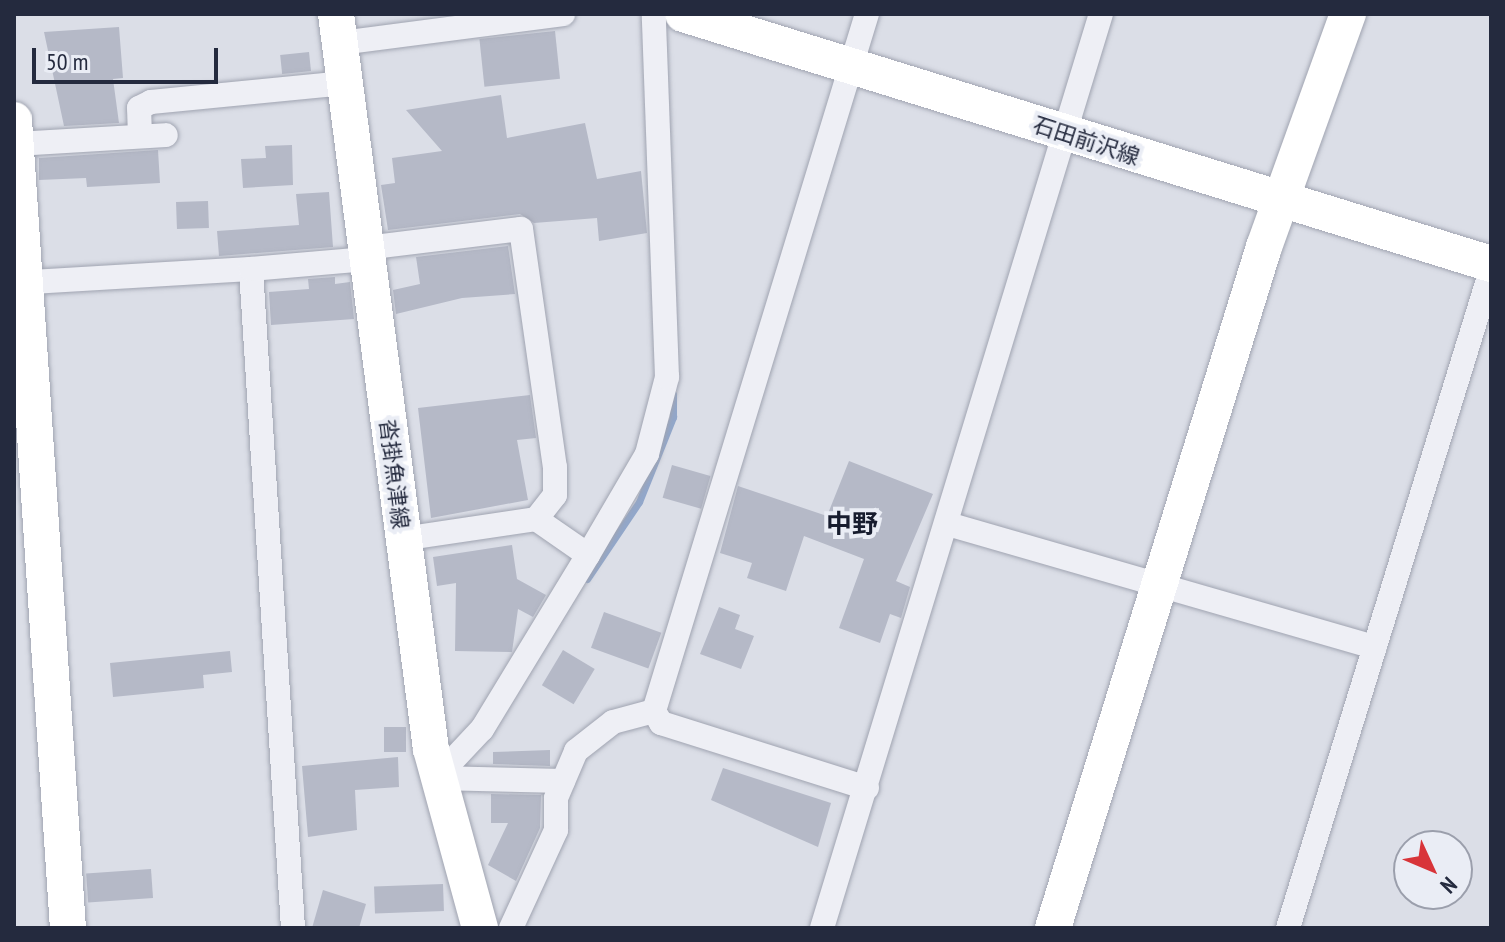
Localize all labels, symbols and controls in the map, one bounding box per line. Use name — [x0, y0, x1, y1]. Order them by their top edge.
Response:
scale bar — [36, 32, 222, 82]
text: 50 m — [46, 46, 88, 77]
street label: 石田前沢線 — [1030, 111, 1142, 171]
street label: 沓掛魚津線 — [374, 418, 414, 530]
district label: 中野 — [826, 508, 878, 540]
north arrow — [1393, 830, 1473, 910]
text: N — [1435, 871, 1463, 899]

